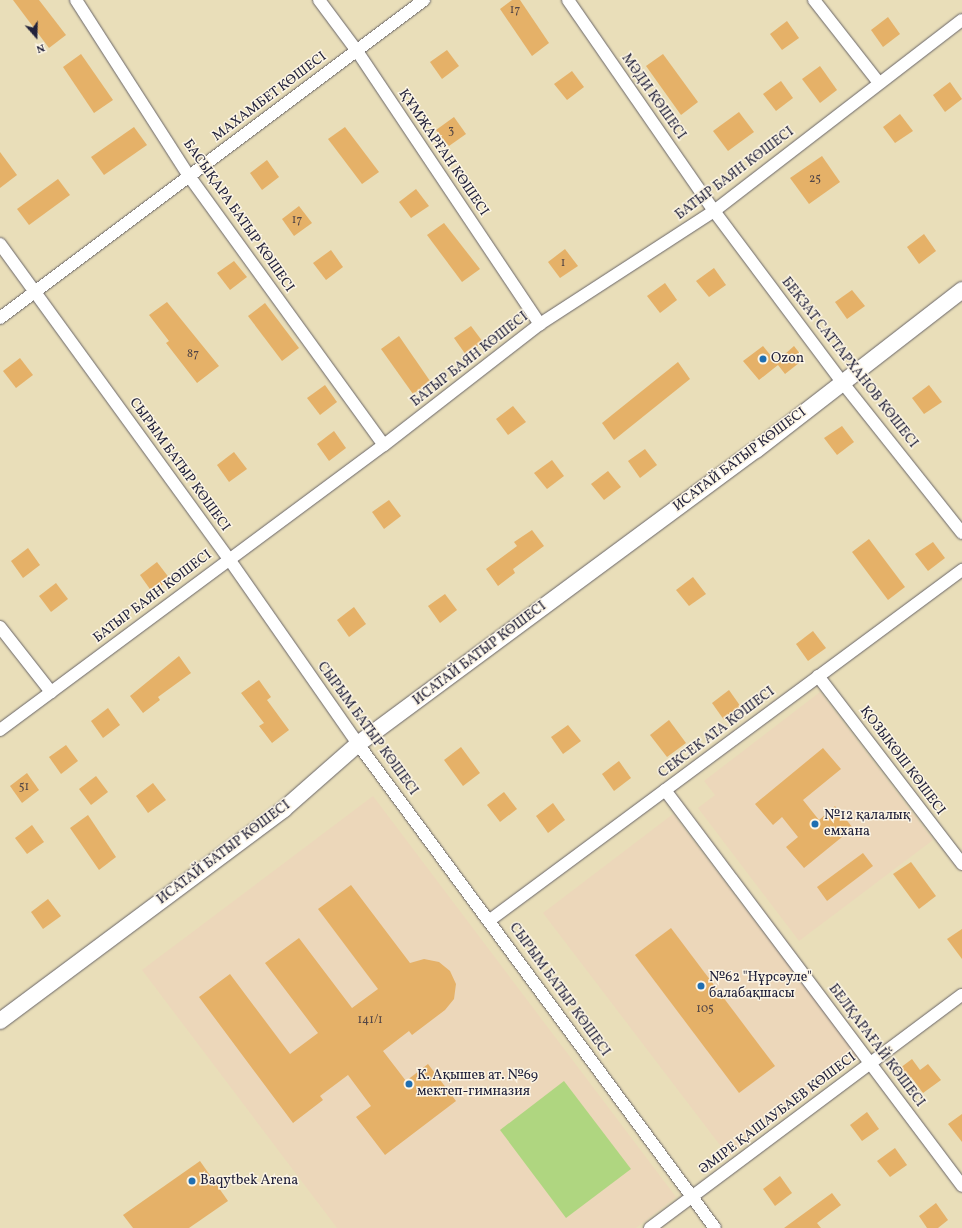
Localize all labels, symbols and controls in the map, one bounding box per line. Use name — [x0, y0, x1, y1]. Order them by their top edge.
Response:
house number: 17 — [510, 4, 520, 18]
north arrow — [16, 16, 56, 56]
text: N — [34, 39, 47, 56]
street label: МАХАМБЕТ КӨШЕСІ — [210, 49, 330, 145]
street label: МӘДИ КӨШЕСІ — [617, 51, 689, 143]
street label: ҚҰМЖАРҒАН КӨШЕСІ — [394, 86, 492, 220]
street label: БАТЫР БАЯН КӨШЕСІ — [672, 124, 798, 224]
house number: 3 — [448, 125, 454, 139]
street label: БАСЫҚАРА БАТЫР КӨШЕСІ — [179, 136, 297, 296]
house number: 25 — [809, 173, 821, 187]
house number: 17 — [292, 214, 302, 228]
house number: 1 — [561, 257, 565, 271]
street label: БЕКЗАТ САТТАРХАНОВ КӨШЕСІ — [777, 274, 921, 452]
street label: БАТЫР БАЯН КӨШЕСІ — [408, 309, 532, 411]
house number: 87 — [187, 348, 199, 362]
place label: Ozon — [771, 351, 804, 367]
marker: Ozon — [758, 354, 768, 364]
street label: СЫРЫМ БАТЫР КӨШЕСІ — [125, 395, 233, 535]
street label: ИСАТАЙ БАТЫР КӨШЕСІ — [670, 404, 810, 516]
street label: БАТЫР БАЯН КӨШЕСІ — [90, 547, 216, 647]
street label: ИСАТАЙ БАТЫР КӨШЕСІ — [410, 598, 550, 710]
street label: СЫРЫМ БАТЫР КӨШЕСІ — [313, 659, 421, 799]
street label: СЕКСЕК АТА КӨШЕСІ — [656, 684, 778, 782]
street label: ҚОЗЫКӨШ КӨШЕСІ — [856, 703, 948, 819]
house number: 51 — [19, 781, 29, 795]
street label: ИСАТАЙ БАТЫР КӨШЕСІ — [154, 797, 294, 909]
place label: №12 қалалық емхана — [824, 808, 910, 840]
marker: №12 қалалық емхана — [809, 818, 821, 830]
street label: СЫРЫМ БАТЫР КӨШЕСІ — [505, 920, 613, 1060]
place label: №62 "Нұрсәуле" балабақшасы — [709, 970, 812, 1002]
marker: №62 "Нұрсәуле" балабақшасы — [696, 981, 706, 991]
street label: БЕЛҚАРАҒАЙ КӨШЕСІ — [824, 981, 928, 1111]
house number: 105 — [696, 1003, 714, 1017]
house number: 141/1 — [357, 1014, 383, 1028]
street label: ӘМІРЕ ҚАШАУБАЕВ КӨШЕСІ — [696, 1050, 860, 1178]
place label: К. Ақышев ат. №69 мектеп-гимназия — [417, 1068, 538, 1100]
marker: К. Ақышев ат. №69 мектеп-гимназия — [404, 1079, 414, 1089]
place label: Baqytbek Arena — [200, 1173, 298, 1189]
marker: Baqytbek Arena — [187, 1176, 197, 1186]

